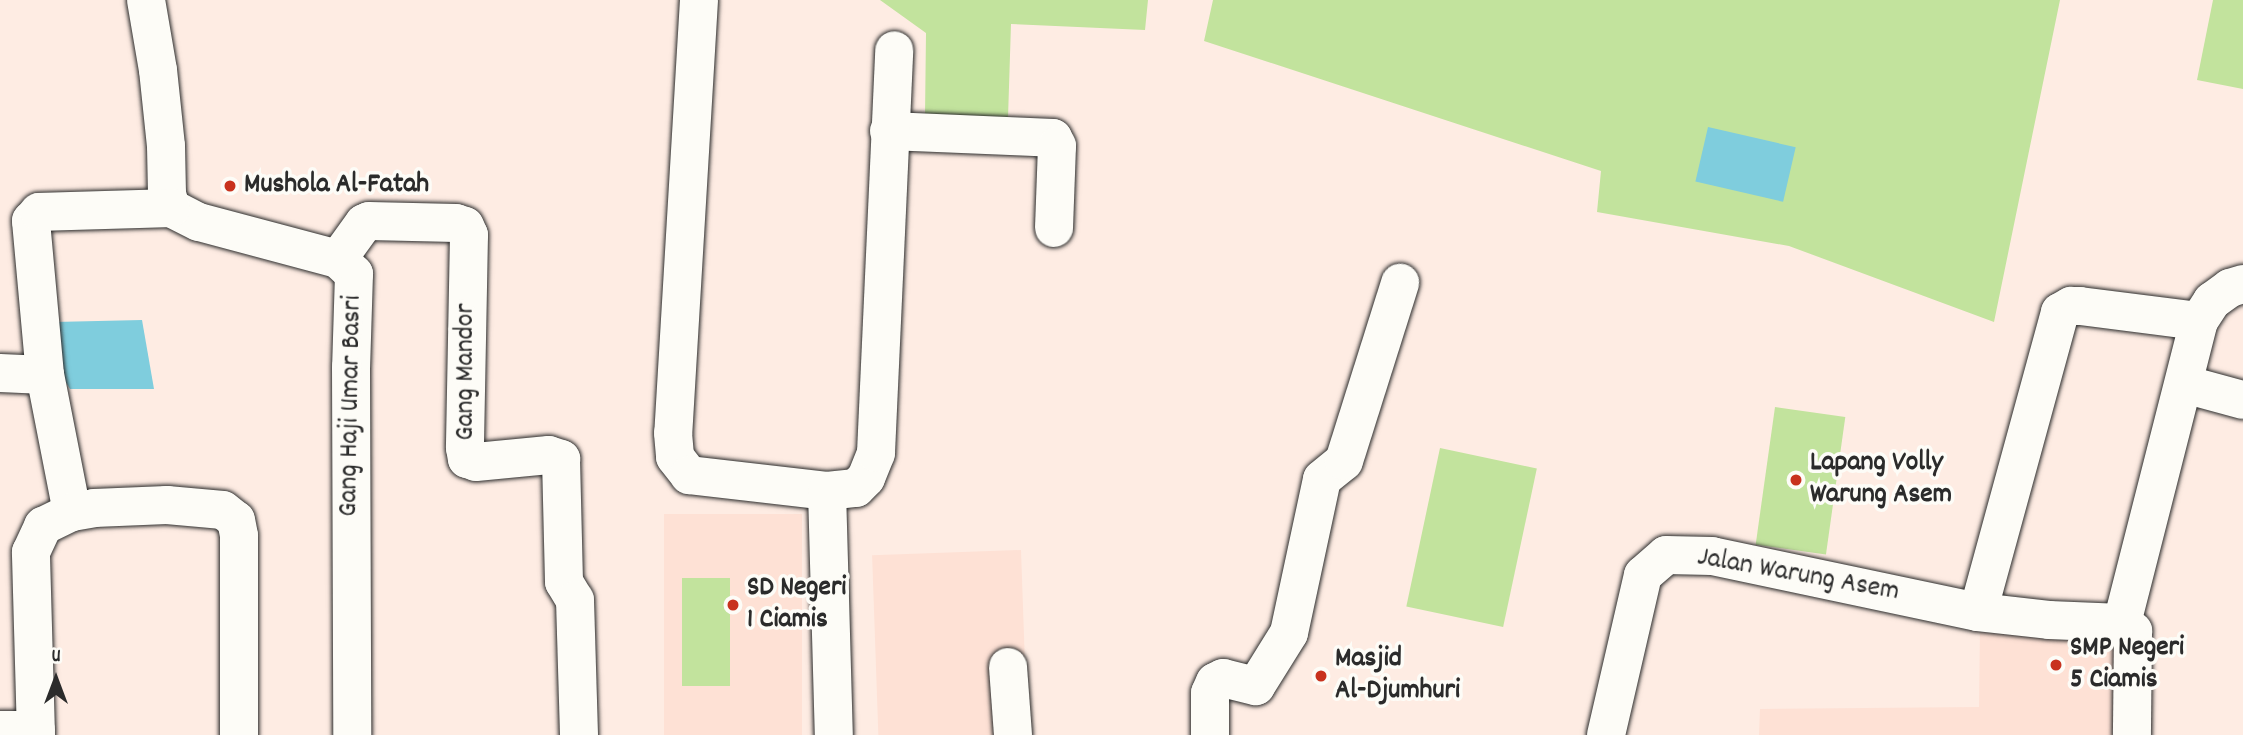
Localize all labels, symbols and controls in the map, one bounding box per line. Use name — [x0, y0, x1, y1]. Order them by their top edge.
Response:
place label: Mushola Al-Fatah — [244, 169, 429, 203]
marker: Mushola Al-Fatah — [222, 178, 238, 194]
street label: Gang Haji Umar Basri — [333, 295, 371, 517]
street label: Gang Mandor — [450, 303, 484, 441]
place label: Lapang Volly Warung Asem — [1810, 447, 1952, 513]
marker: Lapang Volly Warung Asem — [1788, 472, 1804, 488]
street label: Jalan Warung Asem — [1694, 542, 1902, 610]
place label: SD Negeri 1 Ciamis — [747, 572, 846, 638]
marker: SD Negeri 1 Ciamis — [725, 597, 741, 613]
place label: SMP Negeri 5 Ciamis — [2070, 632, 2184, 698]
place label: Masjid Al-Djumhuri — [1335, 643, 1460, 709]
north arrow — [21, 644, 91, 714]
text: U — [51, 644, 61, 671]
marker: SMP Negeri 5 Ciamis — [2048, 657, 2064, 673]
marker: Masjid Al-Djumhuri — [1313, 668, 1329, 684]

